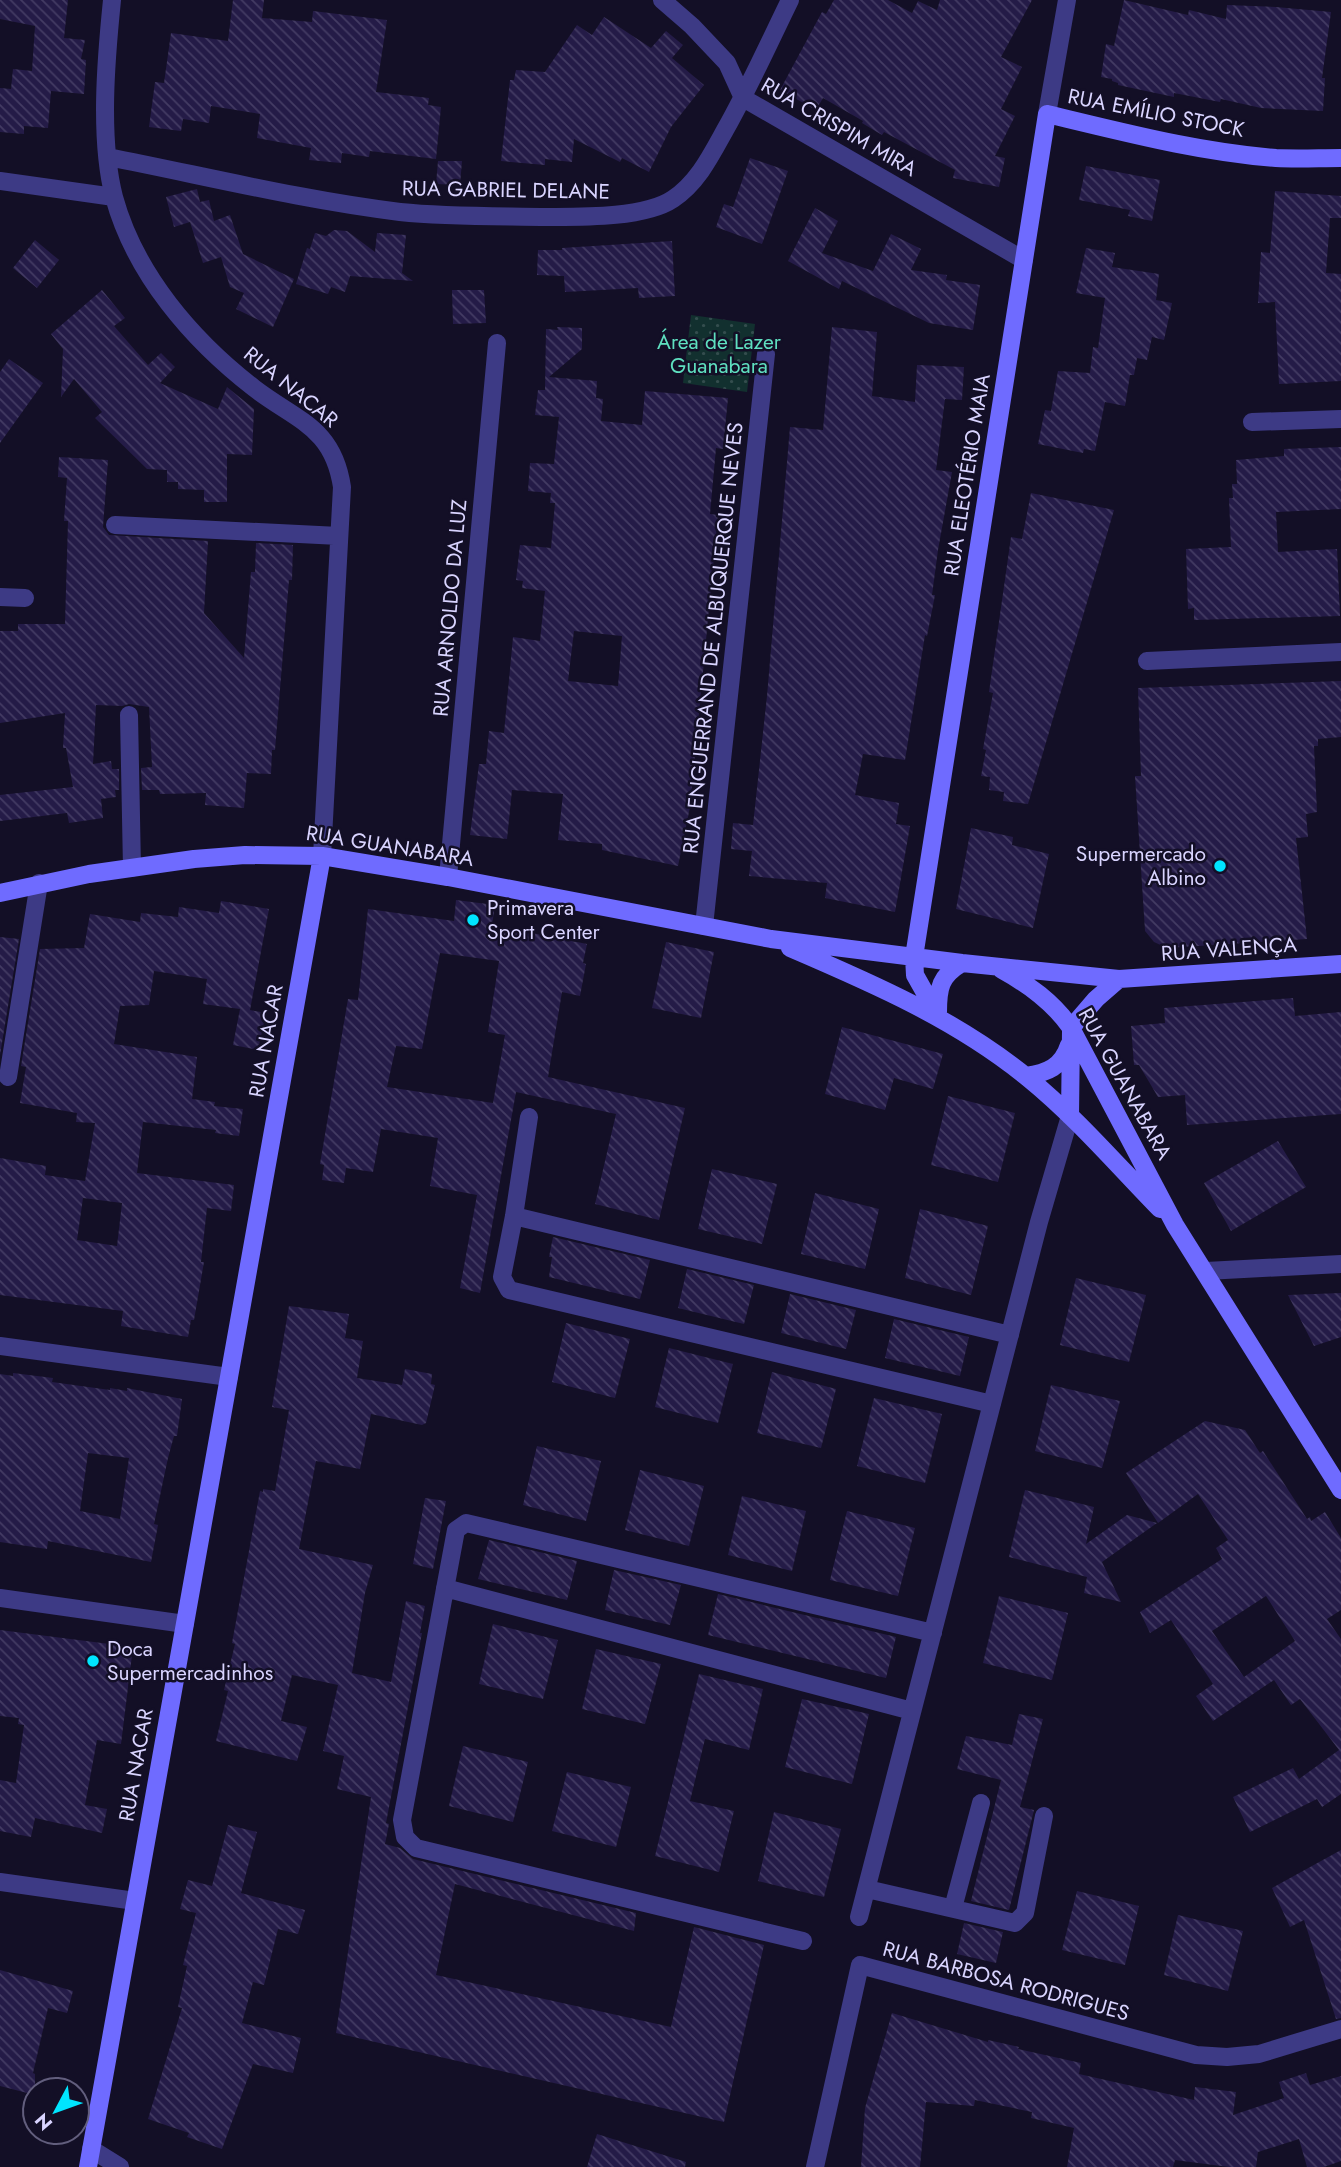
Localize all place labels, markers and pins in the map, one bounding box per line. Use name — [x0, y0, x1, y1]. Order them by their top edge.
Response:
place label: Supermercado Albino — [1076, 839, 1206, 893]
marker: Supermercado Albino — [1212, 858, 1228, 874]
place label: Primavera Sport Center — [487, 893, 601, 947]
marker: Primavera Sport Center — [465, 912, 481, 928]
place label: Doca Supermercadinhos — [107, 1634, 273, 1688]
marker: Doca Supermercadinhos — [85, 1653, 101, 1669]

